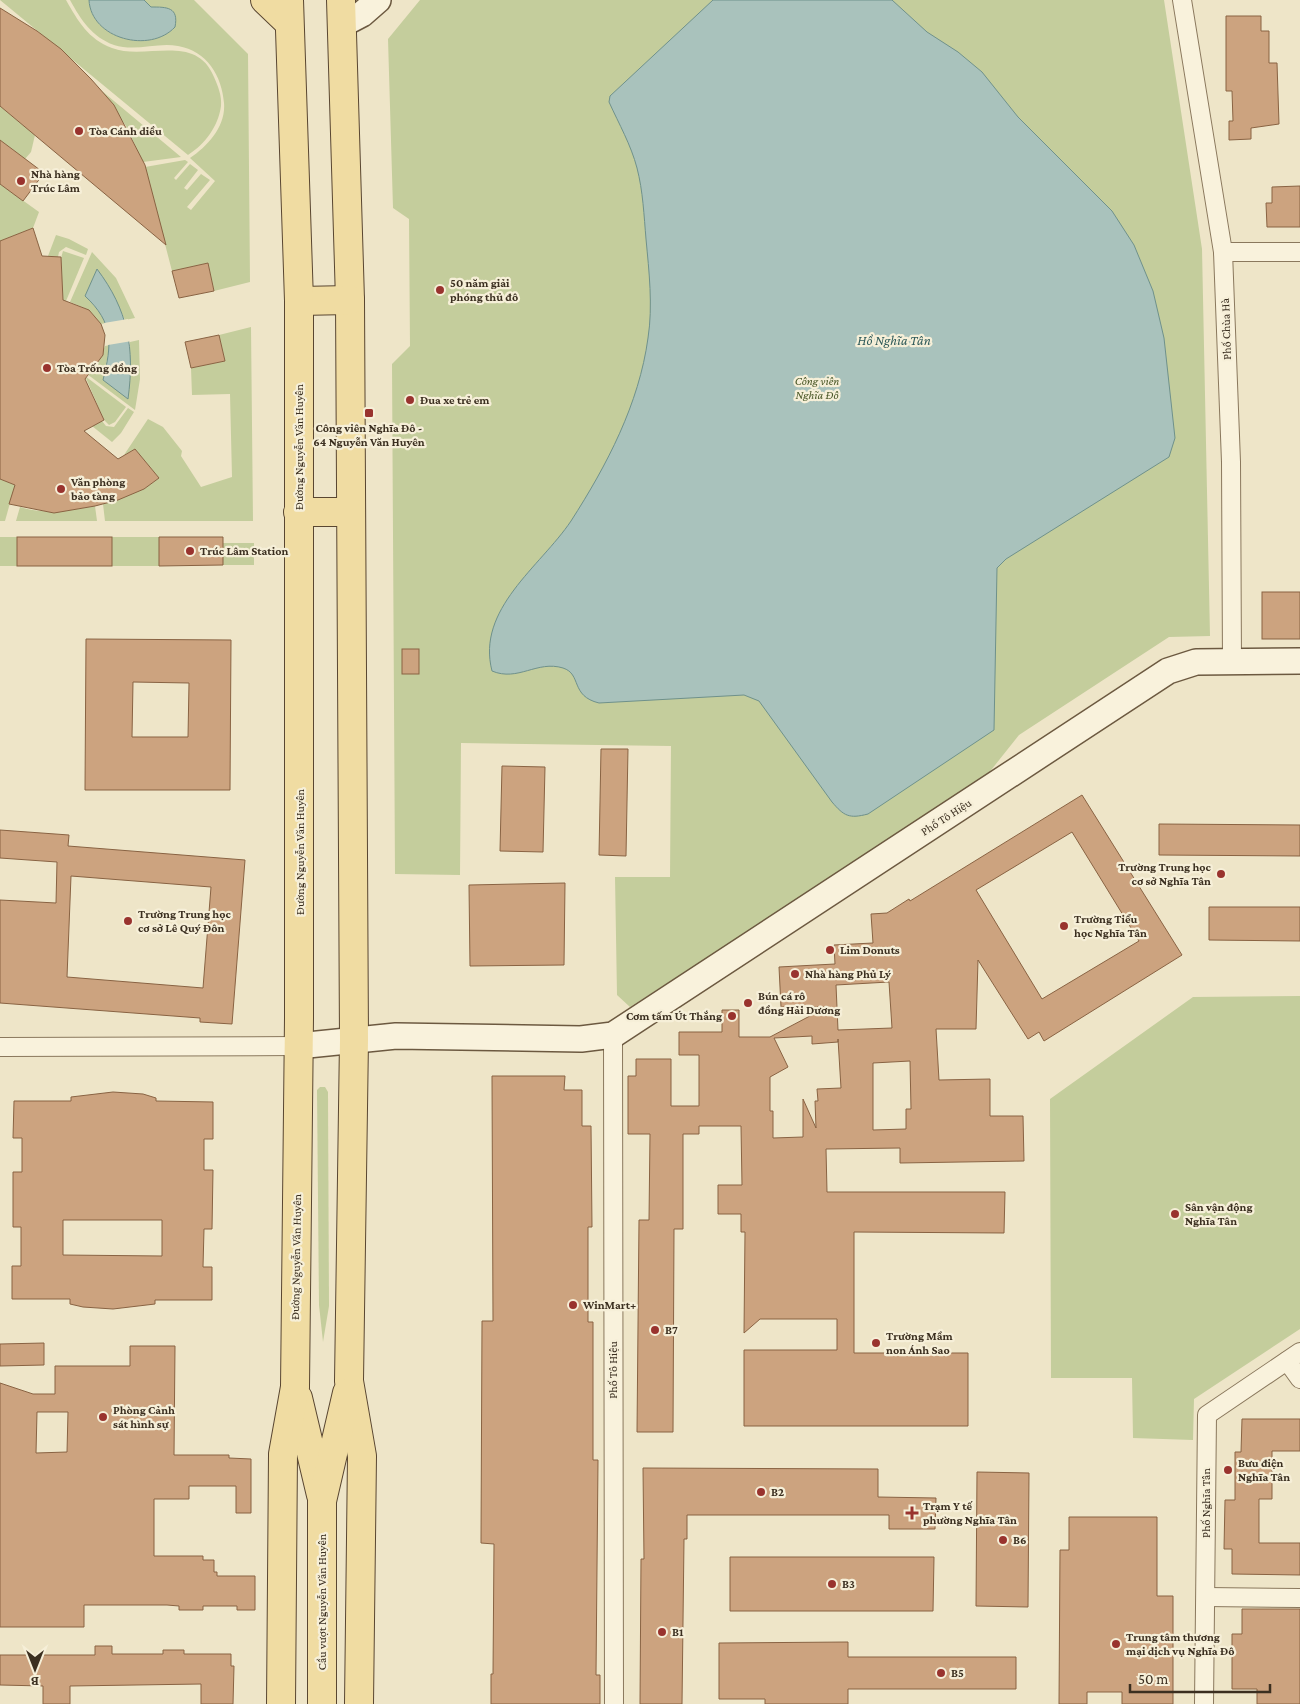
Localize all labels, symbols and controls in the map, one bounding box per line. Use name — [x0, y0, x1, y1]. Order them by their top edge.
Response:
place label: Tòa Cánh diều — [89, 124, 162, 138]
marker: Tòa Cánh diều — [73, 125, 85, 137]
place label: Nhà hàng Trúc Lâm — [31, 167, 81, 195]
marker: Nhà hàng Trúc Lâm — [15, 175, 27, 187]
place label: 50 năm giải phóng thủ đô — [450, 276, 518, 304]
marker: 50 năm giải phóng thủ đô — [434, 284, 446, 296]
street label: Phố Chùa Hà — [1218, 297, 1234, 360]
water label: Hồ Nghĩa Tân — [857, 332, 931, 348]
place label: Tòa Trống đồng — [57, 361, 137, 375]
marker: Tòa Trống đồng — [41, 362, 53, 374]
park label: Công viên Nghĩa Đô — [795, 374, 839, 402]
street label: Đường Nguyễn Văn Huyên — [292, 383, 306, 510]
place label: Đua xe trẻ em — [420, 393, 490, 407]
marker: Đua xe trẻ em — [404, 394, 416, 406]
marker: Công viên Nghĩa Đô - 64 Nguyễn Văn Huyên — [363, 407, 375, 419]
place label: Công viên Nghĩa Đô - 64 Nguyễn Văn Huyên — [313, 421, 425, 449]
place label: Văn phòng bảo tàng — [70, 475, 125, 503]
marker: Văn phòng bảo tàng — [55, 483, 67, 495]
place label: Trúc Lâm Station — [200, 544, 288, 558]
marker: Trúc Lâm Station — [184, 545, 196, 557]
street label: Đường Nguyễn Văn Huyên — [293, 788, 307, 915]
street label: Phố Tô Hiệu — [918, 795, 974, 839]
place label: Trường Trung học cơ sở Nghĩa Tân — [1118, 860, 1212, 888]
marker: Trường Trung học cơ sở Nghĩa Tân — [1215, 868, 1227, 880]
place label: Trường Trung học cơ sở Lê Quý Đôn — [138, 907, 231, 935]
place label: Trường Tiểu học Nghĩa Tân — [1074, 912, 1147, 940]
marker: Trường Trung học cơ sở Lê Quý Đôn — [122, 915, 134, 927]
marker: Trường Tiểu học Nghĩa Tân — [1058, 920, 1070, 932]
place label: Lim Donuts — [840, 943, 900, 957]
marker: Lim Donuts — [824, 944, 836, 956]
place label: Nhà hàng Phủ Lý — [805, 967, 891, 981]
marker: Nhà hàng Phủ Lý — [789, 968, 801, 980]
place label: Bún cá rô đồng Hải Dương — [758, 989, 840, 1017]
marker: Bún cá rô đồng Hải Dương — [742, 997, 754, 1009]
place label: Cơm tấm Út Thắng — [626, 1009, 722, 1023]
marker: Cơm tấm Út Thắng — [726, 1010, 738, 1022]
street label: Đường Nguyễn Văn Huyên — [288, 1193, 304, 1320]
place label: Sân vận động Nghĩa Tân — [1185, 1200, 1253, 1228]
marker: Sân vận động Nghĩa Tân — [1169, 1208, 1181, 1220]
place label: WinMart+ — [582, 1298, 636, 1312]
marker: WinMart+ — [567, 1299, 579, 1311]
place label: B7 — [665, 1323, 678, 1337]
marker: B7 — [649, 1324, 661, 1336]
place label: Trường Mầm non Ánh Sao — [886, 1329, 954, 1357]
marker: Trường Mầm non Ánh Sao — [870, 1337, 882, 1349]
street label: Phố Tô Hiệu — [606, 1341, 620, 1399]
place label: Phòng Cảnh sát hình sự — [113, 1403, 175, 1431]
marker: Phòng Cảnh sát hình sự — [97, 1411, 109, 1423]
place label: Bưu điện Nghĩa Tân — [1238, 1456, 1290, 1484]
marker: Bưu điện Nghĩa Tân — [1222, 1464, 1234, 1476]
street label: Phố Nghĩa Tân — [1199, 1468, 1213, 1538]
place label: B2 — [771, 1485, 784, 1499]
marker: B2 — [755, 1486, 767, 1498]
place label: Trạm Y tế phường Nghĩa Tân — [923, 1499, 1017, 1527]
marker: Trạm Y tế phường Nghĩa Tân — [905, 1506, 919, 1520]
street label: Cầu vượt Nguyễn Văn Huyên — [315, 1533, 329, 1670]
place label: B6 — [1013, 1533, 1027, 1547]
marker: B6 — [997, 1534, 1009, 1546]
place label: B3 — [842, 1577, 855, 1591]
marker: B3 — [826, 1578, 838, 1590]
place label: B1 — [672, 1625, 684, 1639]
marker: B1 — [656, 1626, 668, 1638]
place label: Trung tâm thương mại dịch vụ Nghĩa Đô — [1126, 1630, 1235, 1658]
marker: Trung tâm thương mại dịch vụ Nghĩa Đô — [1110, 1638, 1122, 1650]
north arrow — [10, 1644, 60, 1694]
scale bar — [1130, 1662, 1270, 1694]
place label: B5 — [951, 1666, 964, 1680]
marker: B5 — [935, 1667, 947, 1679]
text: 50 m — [1138, 1671, 1168, 1687]
text: B — [31, 1674, 39, 1690]

